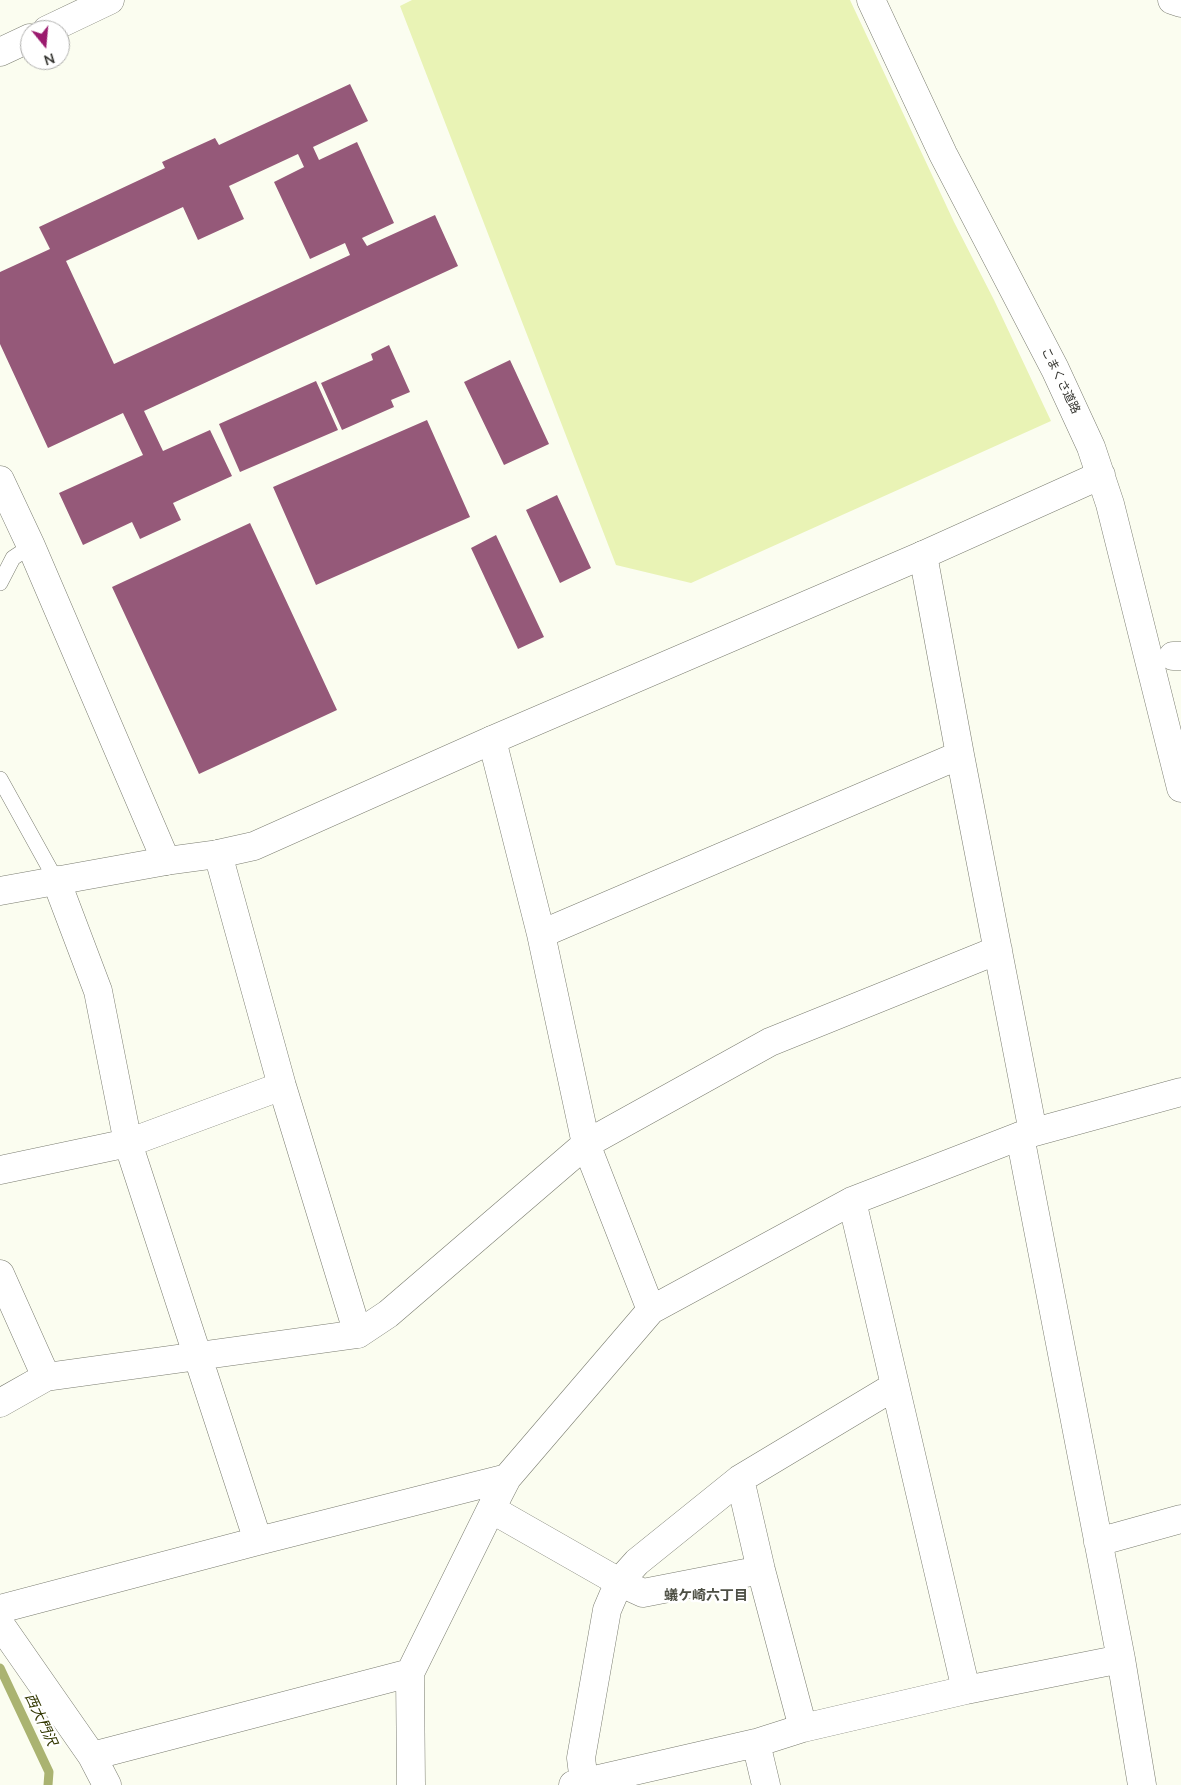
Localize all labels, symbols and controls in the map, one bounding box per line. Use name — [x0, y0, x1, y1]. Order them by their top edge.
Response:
north arrow — [20, 20, 70, 70]
text: N — [41, 48, 57, 69]
street label: こまくさ道路 — [1038, 345, 1082, 417]
district label: 蟻ケ崎六丁目 — [664, 1589, 748, 1605]
water label: 西大門沢 — [21, 1691, 59, 1749]

